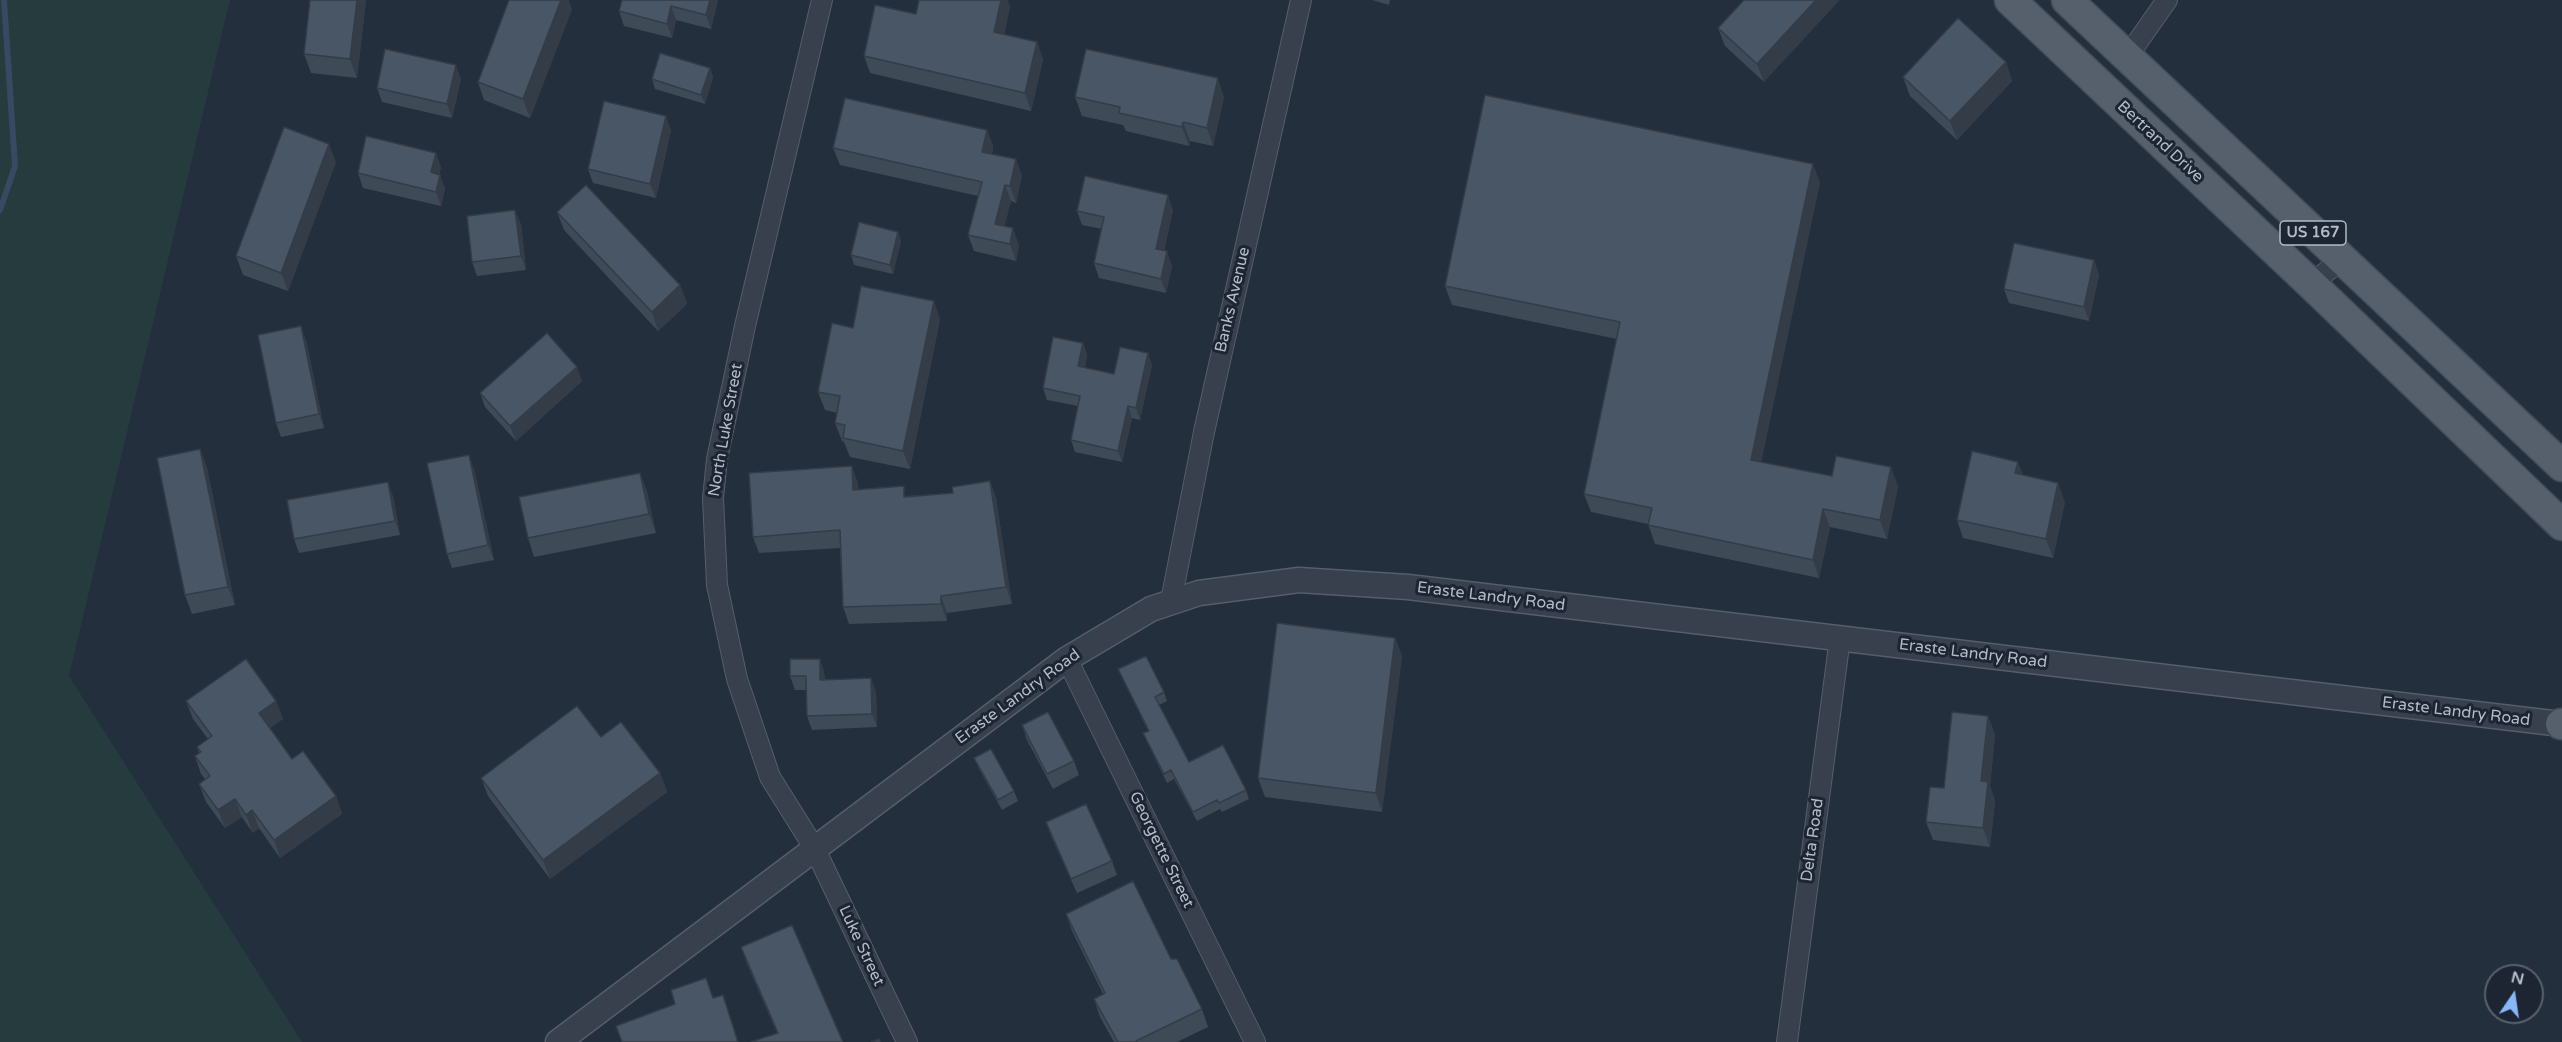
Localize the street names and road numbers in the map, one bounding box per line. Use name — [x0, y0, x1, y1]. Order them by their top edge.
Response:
street label: Bertrand Drive — [2113, 97, 2207, 187]
road number: US 167 — [2280, 221, 2346, 245]
street label: Banks Avenue — [1212, 245, 1254, 355]
street label: North Luke Street — [705, 362, 747, 498]
street label: Eraste Landry Road — [1416, 578, 1566, 616]
street label: Eraste Landry Road — [1898, 635, 2048, 673]
street label: Eraste Landry Road — [952, 645, 1084, 749]
street label: Eraste Landry Road — [2381, 693, 2531, 731]
street label: Georgette Street — [1125, 789, 1197, 911]
street label: Delta Road — [1798, 797, 1828, 883]
street label: Luke Street — [834, 903, 888, 989]

